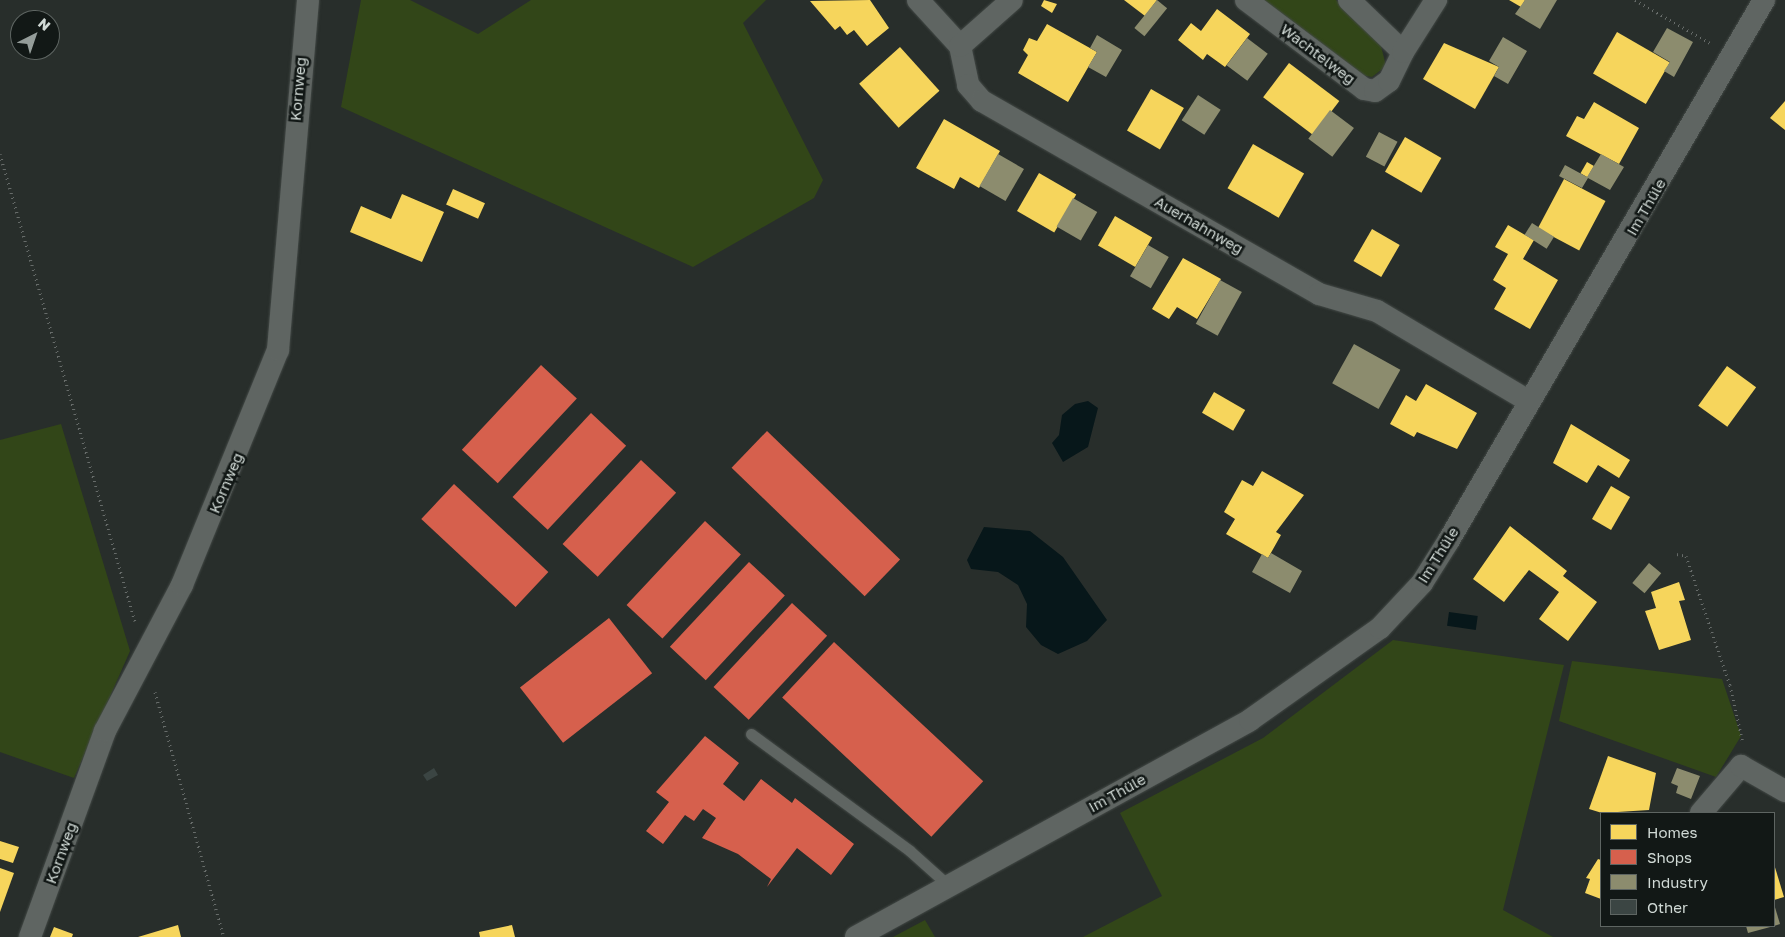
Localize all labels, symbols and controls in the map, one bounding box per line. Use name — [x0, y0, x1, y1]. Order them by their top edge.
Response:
north arrow — [10, 10, 60, 60]
text: N — [35, 14, 54, 34]
street label: Wachtelweg — [1277, 20, 1359, 88]
street label: Kornweg — [286, 56, 310, 122]
street label: Im Thüle — [1623, 175, 1669, 239]
street label: Auerhahnweg — [1152, 192, 1246, 258]
street label: Kornweg — [205, 450, 247, 516]
street label: Im Thüle — [1414, 524, 1462, 586]
street label: Im Thüle — [1085, 770, 1149, 816]
legend — [1600, 812, 1775, 927]
street label: Kornweg — [42, 820, 80, 886]
text: Homes — [1647, 823, 1697, 841]
text: Shops — [1647, 848, 1692, 866]
text: Industry — [1647, 873, 1708, 891]
text: Other — [1647, 898, 1688, 916]

